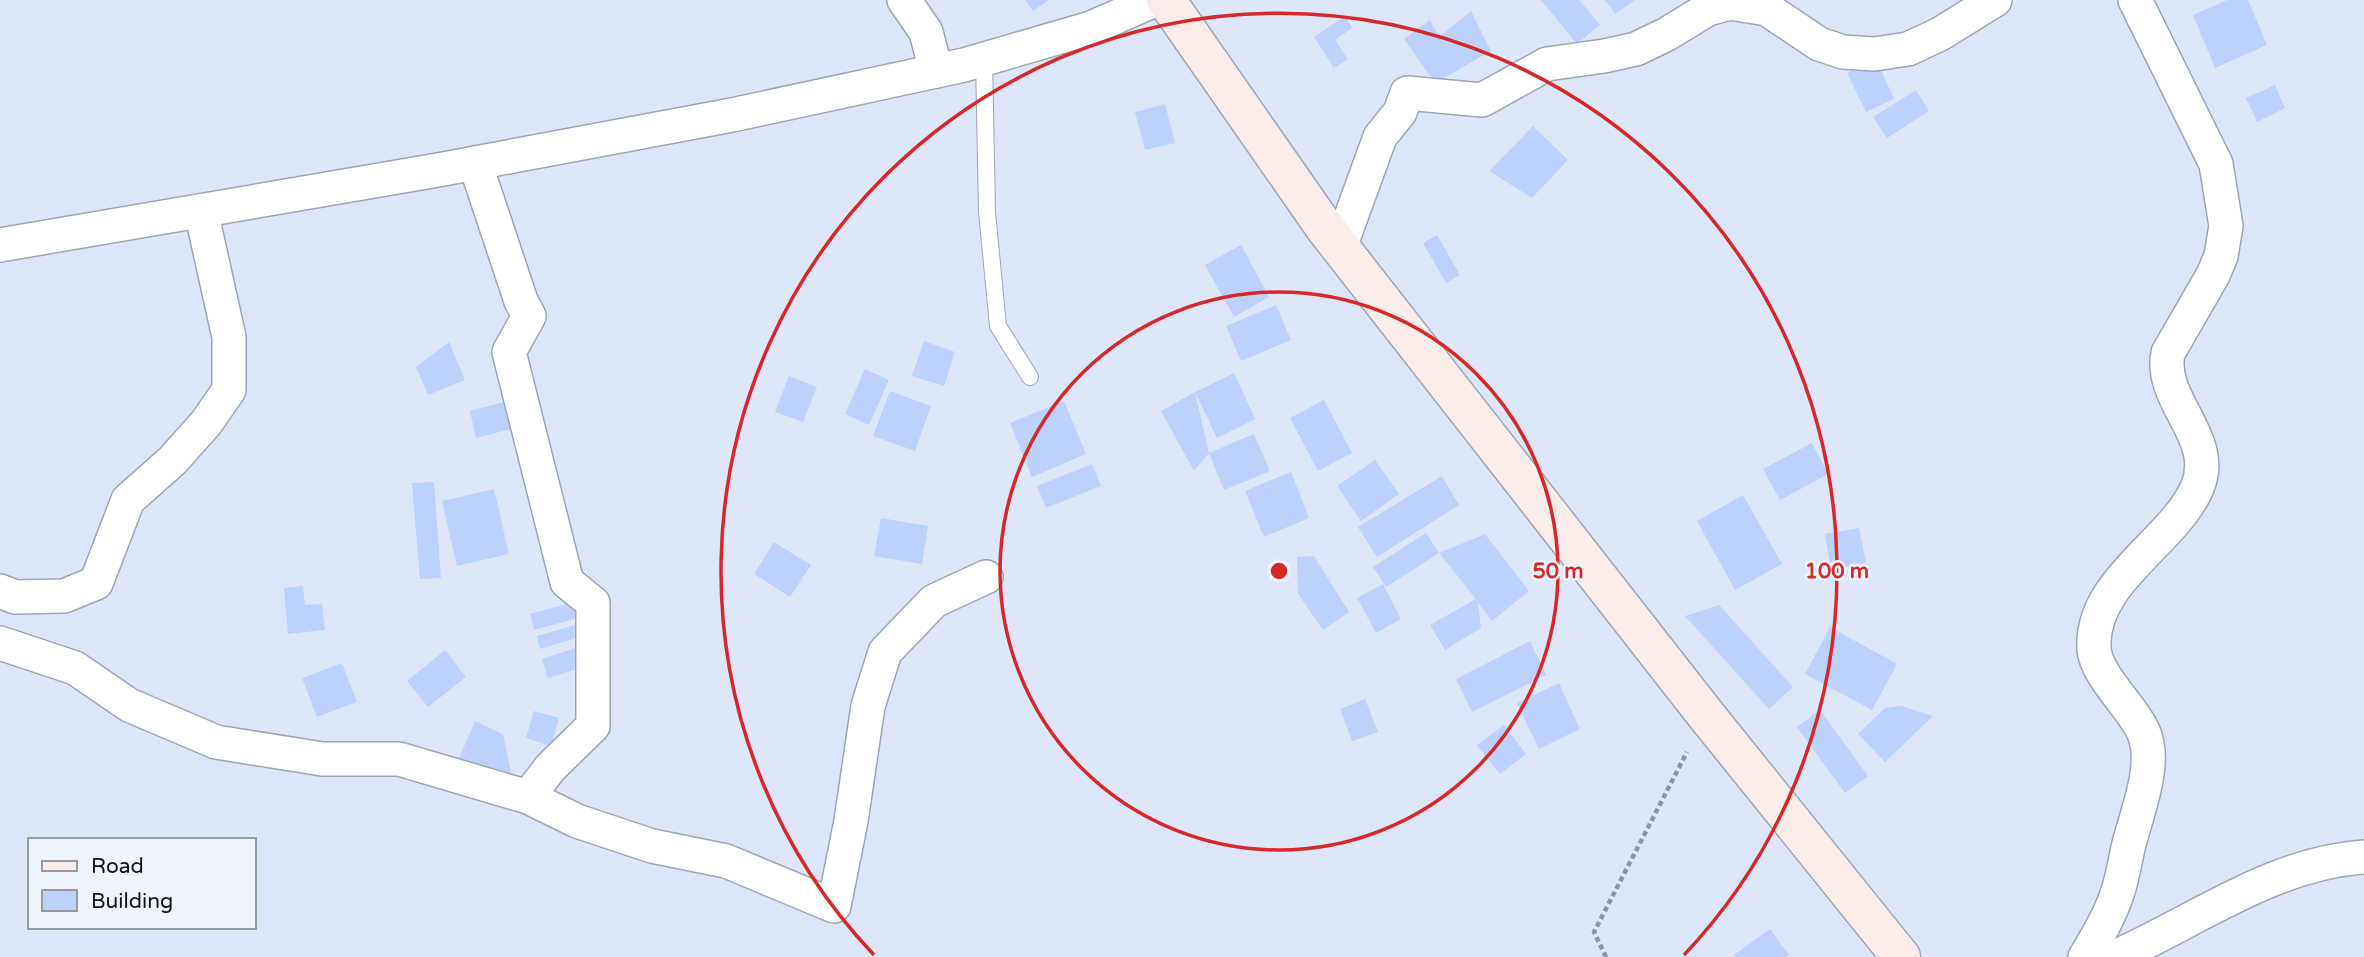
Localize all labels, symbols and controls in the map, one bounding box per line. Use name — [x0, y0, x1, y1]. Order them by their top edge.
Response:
centre of rings — [1267, 559, 1291, 583]
text: 50 m — [1532, 559, 1584, 584]
text: 100 m — [1805, 559, 1869, 584]
legend — [28, 838, 256, 929]
text: Road — [91, 854, 144, 879]
text: Building — [91, 889, 173, 914]

